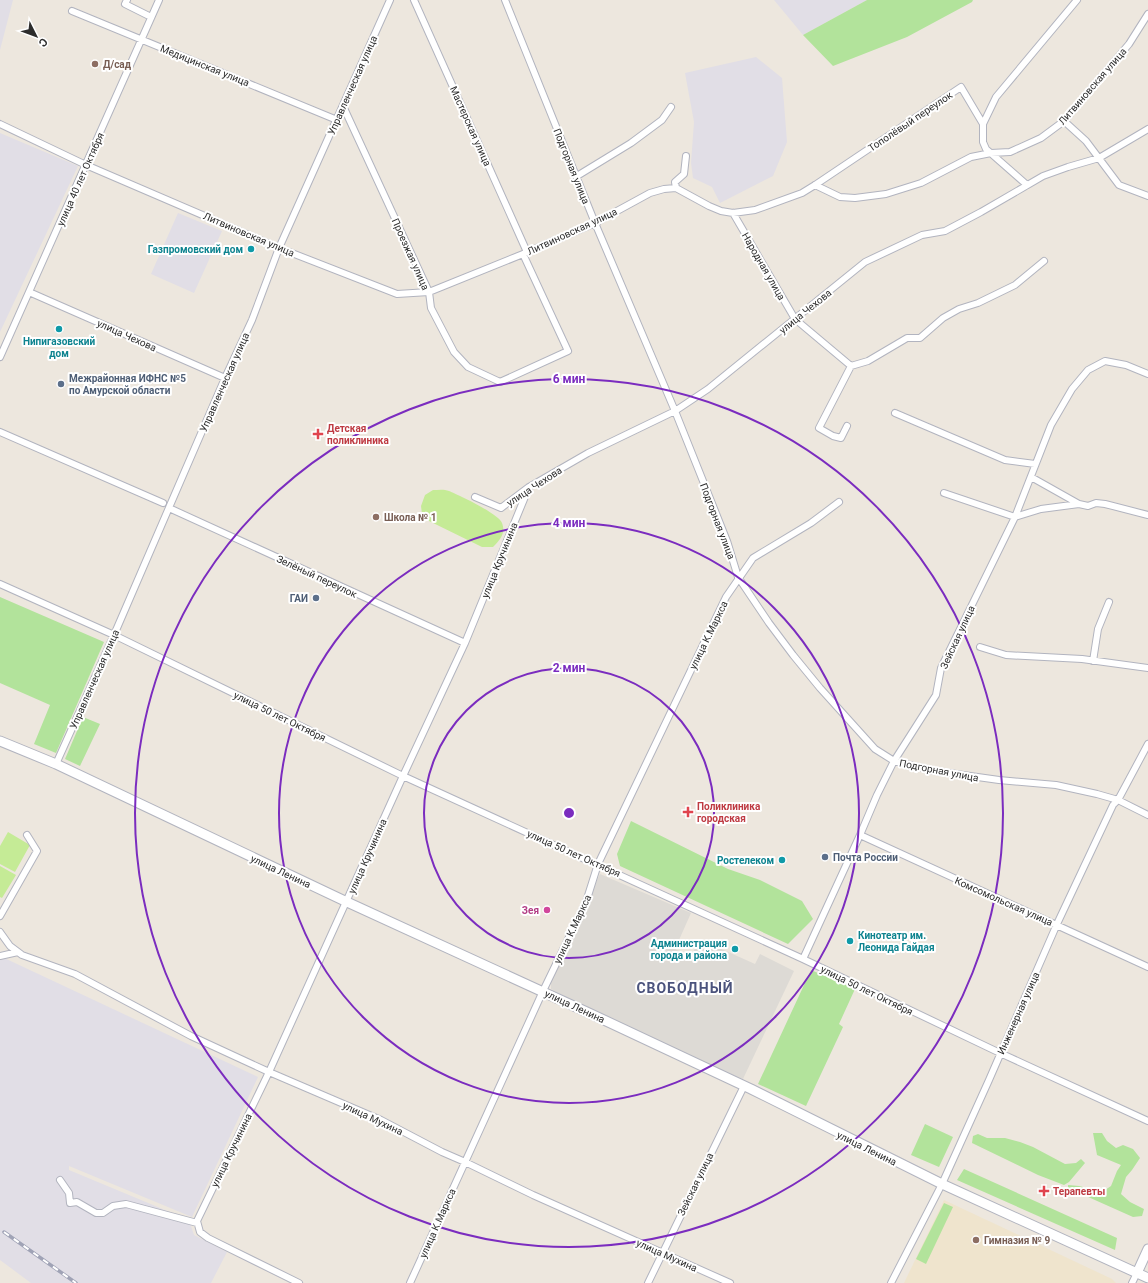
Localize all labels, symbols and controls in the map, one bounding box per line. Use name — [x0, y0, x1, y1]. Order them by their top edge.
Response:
north arrow — [16, 16, 56, 56]
street label: Управленческая улица — [326, 34, 379, 137]
text: С — [36, 35, 50, 49]
street label: Медицинская улица — [159, 43, 251, 88]
street label: Литвиновская улица — [1056, 46, 1129, 127]
marker: Д/сад — [90, 59, 100, 69]
place label: Д/сад — [103, 59, 132, 70]
street label: Мастерская улица — [448, 85, 493, 168]
street label: Тополёвый переулок — [866, 89, 955, 154]
street label: Подгорная улица — [551, 127, 592, 206]
street label: улица 40 лет Октября — [55, 131, 106, 228]
street label: Литвиновская улица — [526, 206, 619, 257]
street label: Литвиновская улица — [202, 210, 296, 259]
street label: Проезжая улица — [390, 217, 431, 292]
street label: Народная улица — [740, 231, 787, 302]
place label: Газпромовский дом — [148, 244, 243, 255]
marker: Газпромовский дом — [246, 244, 256, 254]
street label: улица Чехова — [777, 287, 834, 336]
street label: улица Чехова — [95, 317, 158, 353]
marker: Нипигазовский дом — [54, 324, 64, 334]
street label: Управленческая улица — [198, 331, 251, 434]
place label: Нипигазовский дом — [23, 336, 95, 359]
text: 6 мин — [553, 372, 585, 386]
place label: Межрайонная ИФНС №5 по Амурской области — [69, 373, 186, 396]
marker: Межрайонная ИФНС №5 по Амурской области — [56, 379, 66, 389]
place label: Детская поликлиника — [327, 423, 389, 446]
marker: Детская поликлиника — [312, 428, 324, 440]
street label: улица Чехова — [505, 464, 564, 508]
street label: Подгорная улица — [698, 482, 737, 561]
marker: Школа № 1 — [371, 512, 381, 522]
place label: Школа № 1 — [384, 512, 436, 523]
text: 4 мин — [553, 516, 585, 530]
street label: улица Кручинина — [479, 521, 520, 600]
street label: Зелёный переулок — [275, 553, 359, 600]
place label: ГАИ — [290, 593, 308, 604]
marker: ГАИ — [311, 593, 321, 603]
street label: улица К.Маркса — [687, 599, 730, 671]
street label: Зейская улица — [938, 604, 977, 671]
street label: Управленческая улица — [68, 628, 121, 731]
text: 2 мин — [553, 661, 585, 675]
street label: улица 50 лет Октября — [232, 689, 328, 744]
street label: Подгорная улица — [898, 757, 980, 784]
place label: Поликлиника городская — [697, 801, 761, 824]
centre of rings — [562, 806, 576, 820]
marker: Поликлиника городская — [682, 806, 694, 818]
street label: улица Кручинина — [346, 817, 389, 895]
street label: улица 50 лет Октября — [525, 828, 622, 879]
marker: Почта России — [820, 852, 830, 862]
place label: Почта России — [833, 852, 898, 863]
street label: улица Ленина — [249, 853, 313, 890]
place label: Ростелеком — [717, 855, 774, 866]
marker: Ростелеком — [777, 855, 787, 865]
street label: Комсомольская улица — [953, 875, 1055, 928]
street label: улица К.Маркса — [552, 893, 593, 965]
place label: Зея — [522, 905, 539, 916]
marker: Зея — [542, 905, 552, 915]
place label: Кинотеатр им. Леонида Гайдая — [858, 930, 935, 953]
marker: Кинотеатр им. Леонида Гайдая — [845, 936, 855, 946]
place label: Администрация города и района — [651, 938, 728, 961]
marker: Администрация города и района — [730, 944, 740, 954]
street label: улица 50 лет Октября — [819, 963, 915, 1018]
street label: Инженерная улица — [995, 970, 1042, 1056]
district label: СВОБОДНЫЙ — [636, 980, 734, 996]
street label: улица Ленина — [543, 988, 607, 1025]
street label: улица Мухина — [341, 1100, 405, 1137]
street label: улица Кручинина — [209, 1112, 254, 1189]
street label: улица Ленина — [835, 1129, 898, 1168]
street label: Зейская улица — [675, 1151, 715, 1217]
marker: Терапевты — [1038, 1185, 1050, 1197]
place label: Терапевты — [1053, 1186, 1105, 1197]
street label: улица К.Маркса — [417, 1187, 458, 1260]
marker: Гимназия № 9 — [971, 1235, 981, 1245]
place label: Гимназия № 9 — [984, 1235, 1050, 1246]
street label: улица Мухина — [635, 1237, 699, 1274]

